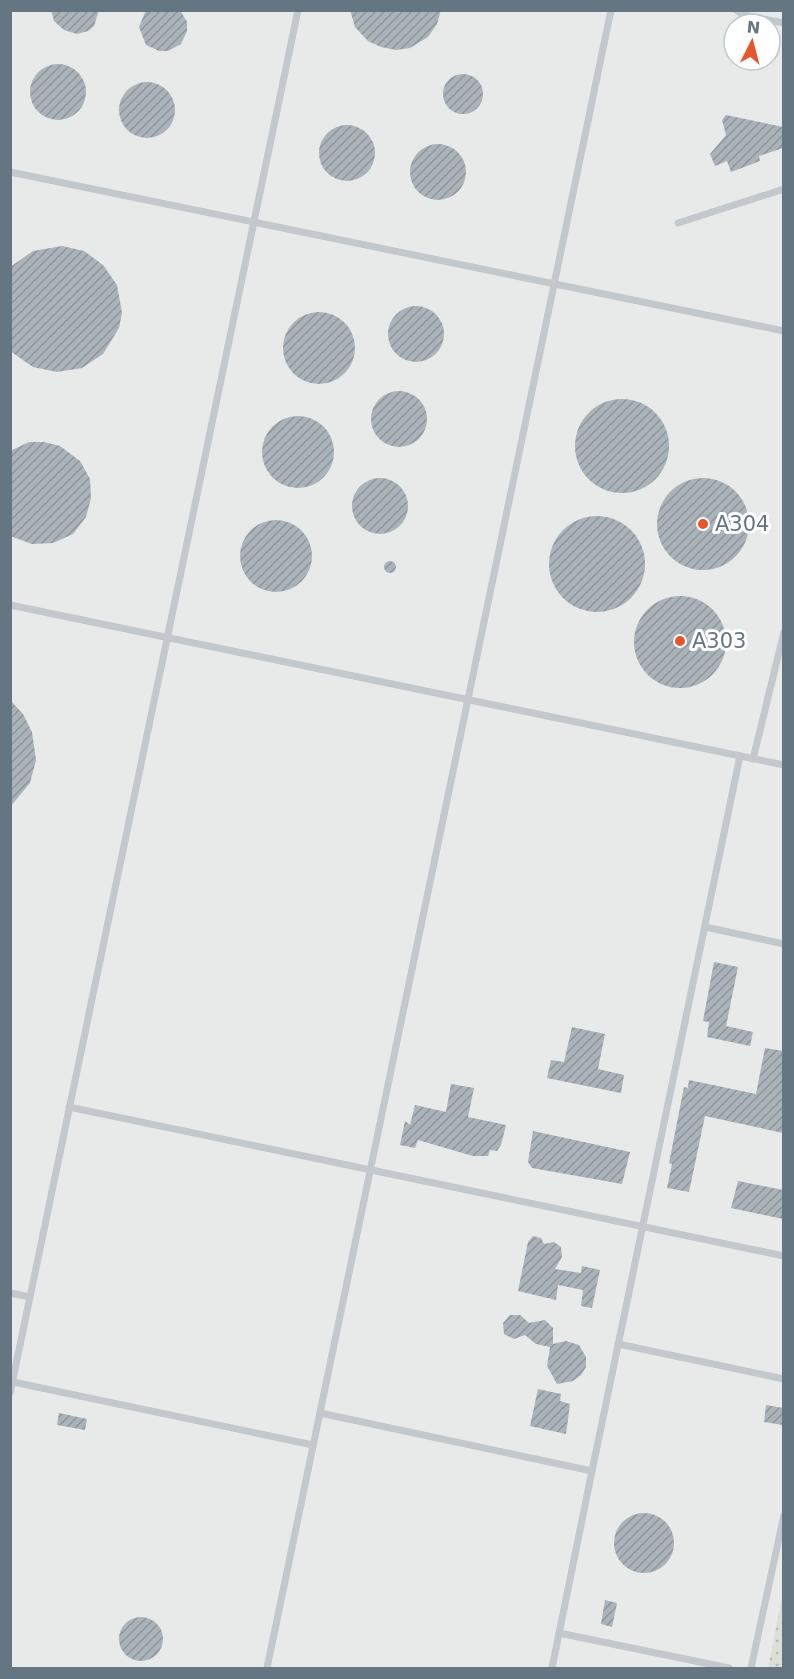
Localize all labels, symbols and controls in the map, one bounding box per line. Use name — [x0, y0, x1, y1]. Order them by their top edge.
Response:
north arrow — [722, 12, 782, 72]
text: N — [746, 17, 761, 38]
place label: A304 — [715, 512, 769, 536]
marker: A304 — [696, 517, 710, 531]
place label: A303 — [692, 629, 746, 653]
marker: A303 — [673, 634, 687, 648]

